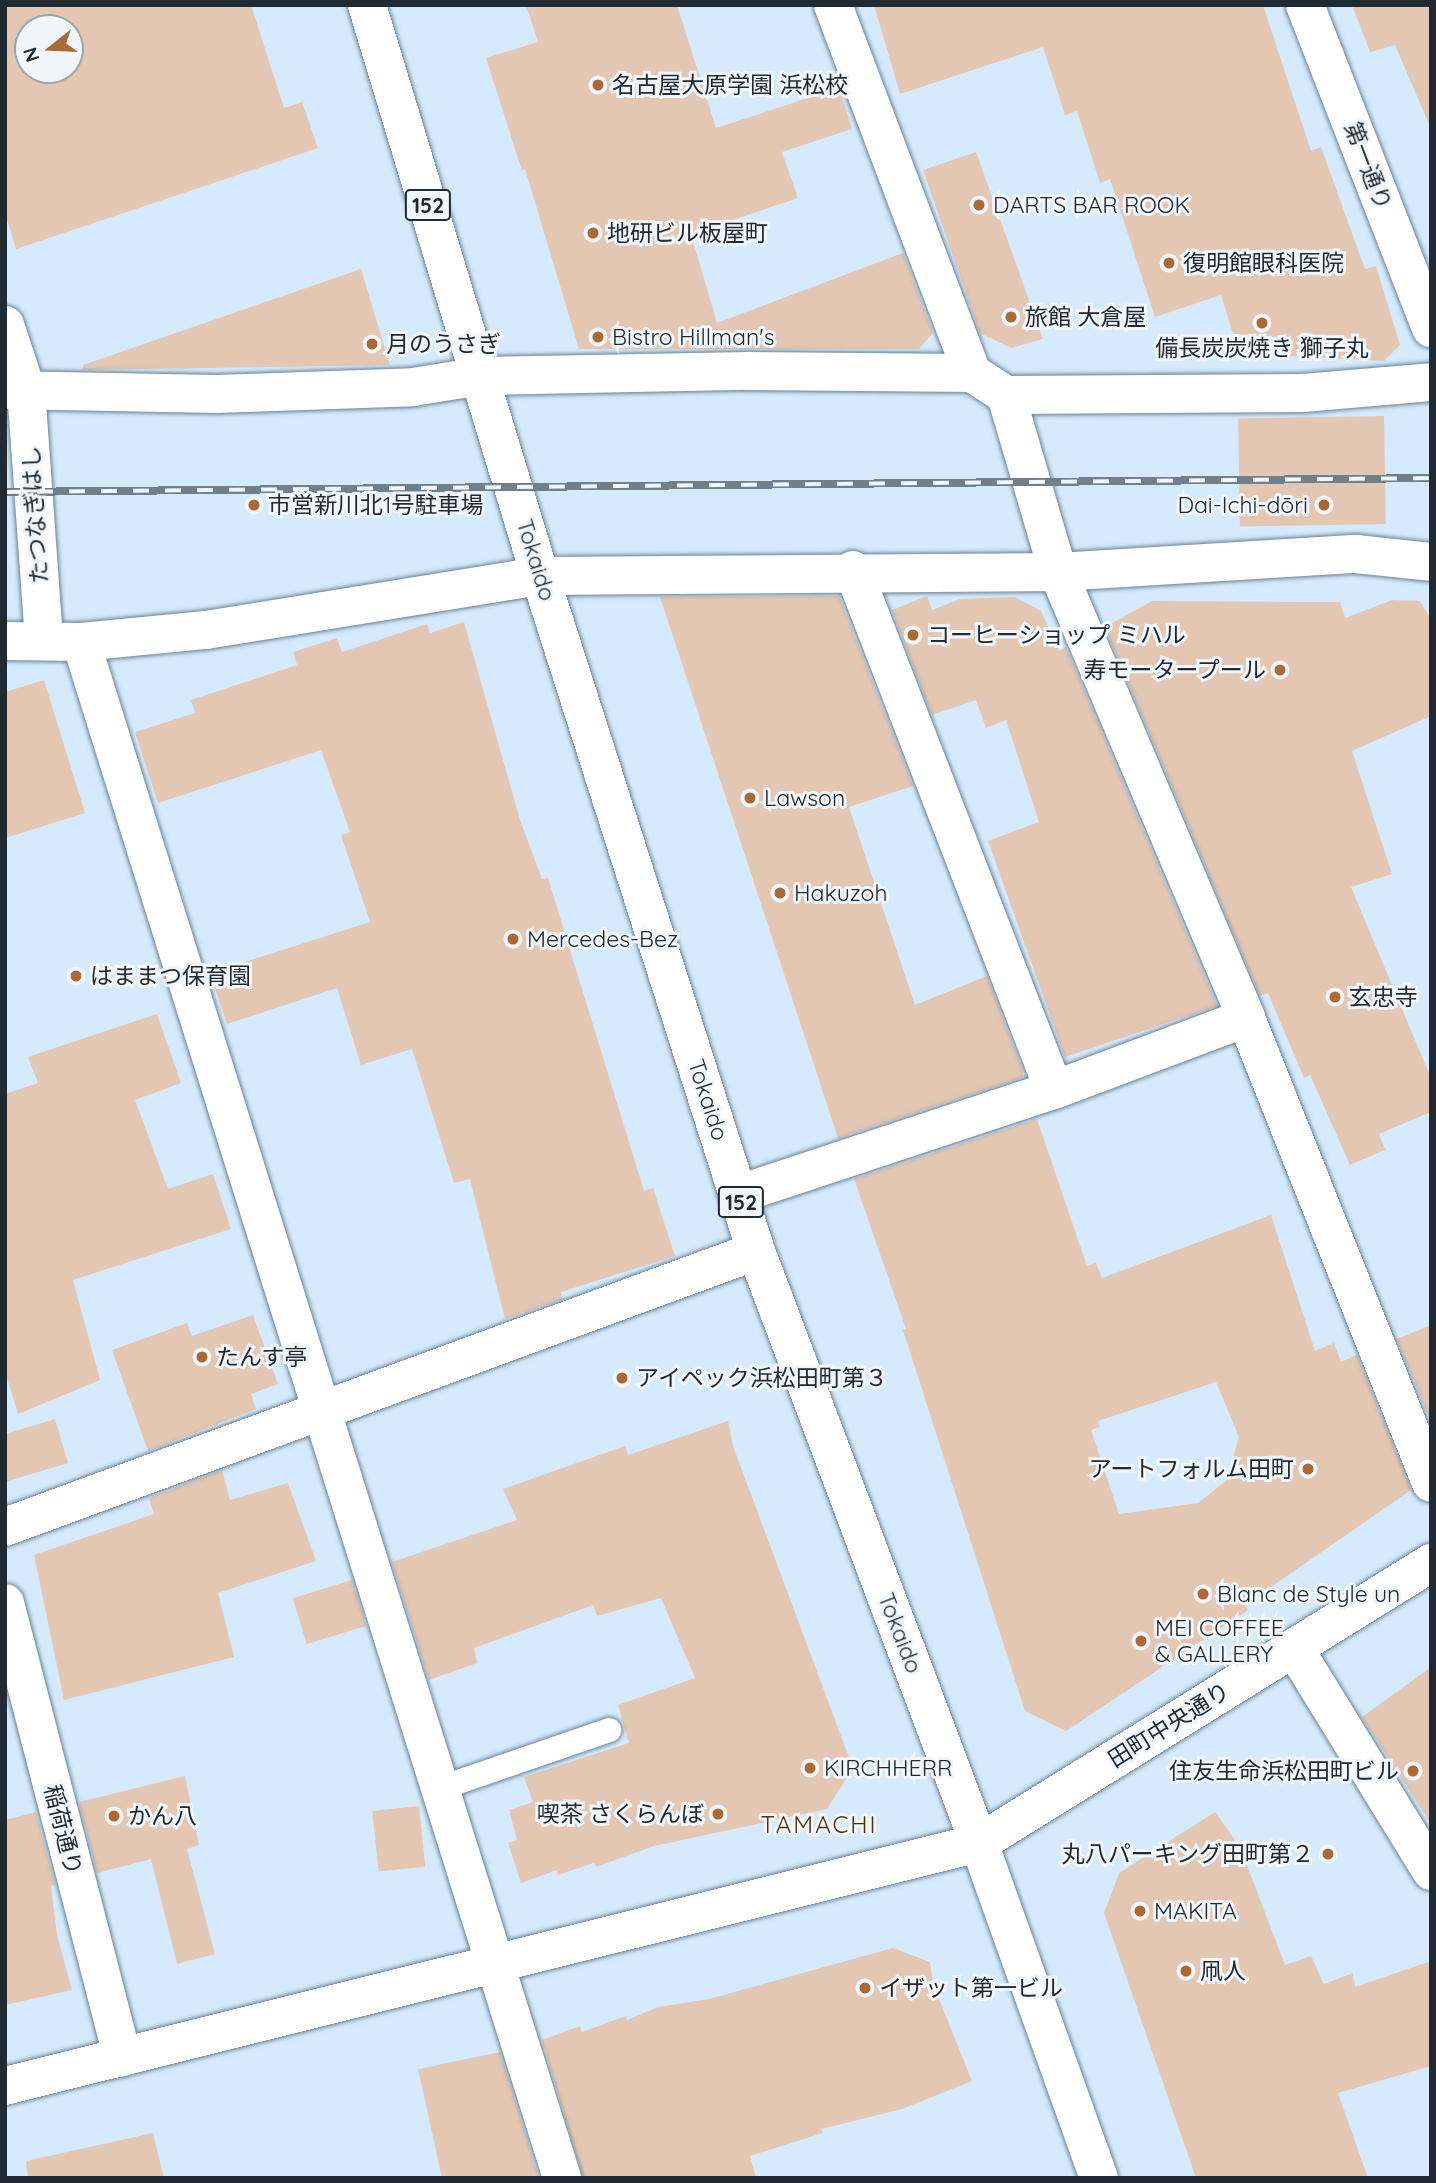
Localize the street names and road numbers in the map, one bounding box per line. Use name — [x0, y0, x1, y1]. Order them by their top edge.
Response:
street label: 第一通り — [1339, 118, 1397, 214]
road number: 152 — [404, 188, 452, 222]
street label: たつなぎはし — [16, 445, 54, 585]
street label: Tokaido — [511, 516, 561, 604]
street label: Tokaido — [682, 1056, 734, 1144]
road number: 152 — [716, 1184, 766, 1220]
street label: Tokaido — [872, 1589, 928, 1677]
street label: 田町中央通り — [1103, 1677, 1235, 1773]
street label: 稲荷通り — [38, 1782, 88, 1878]

